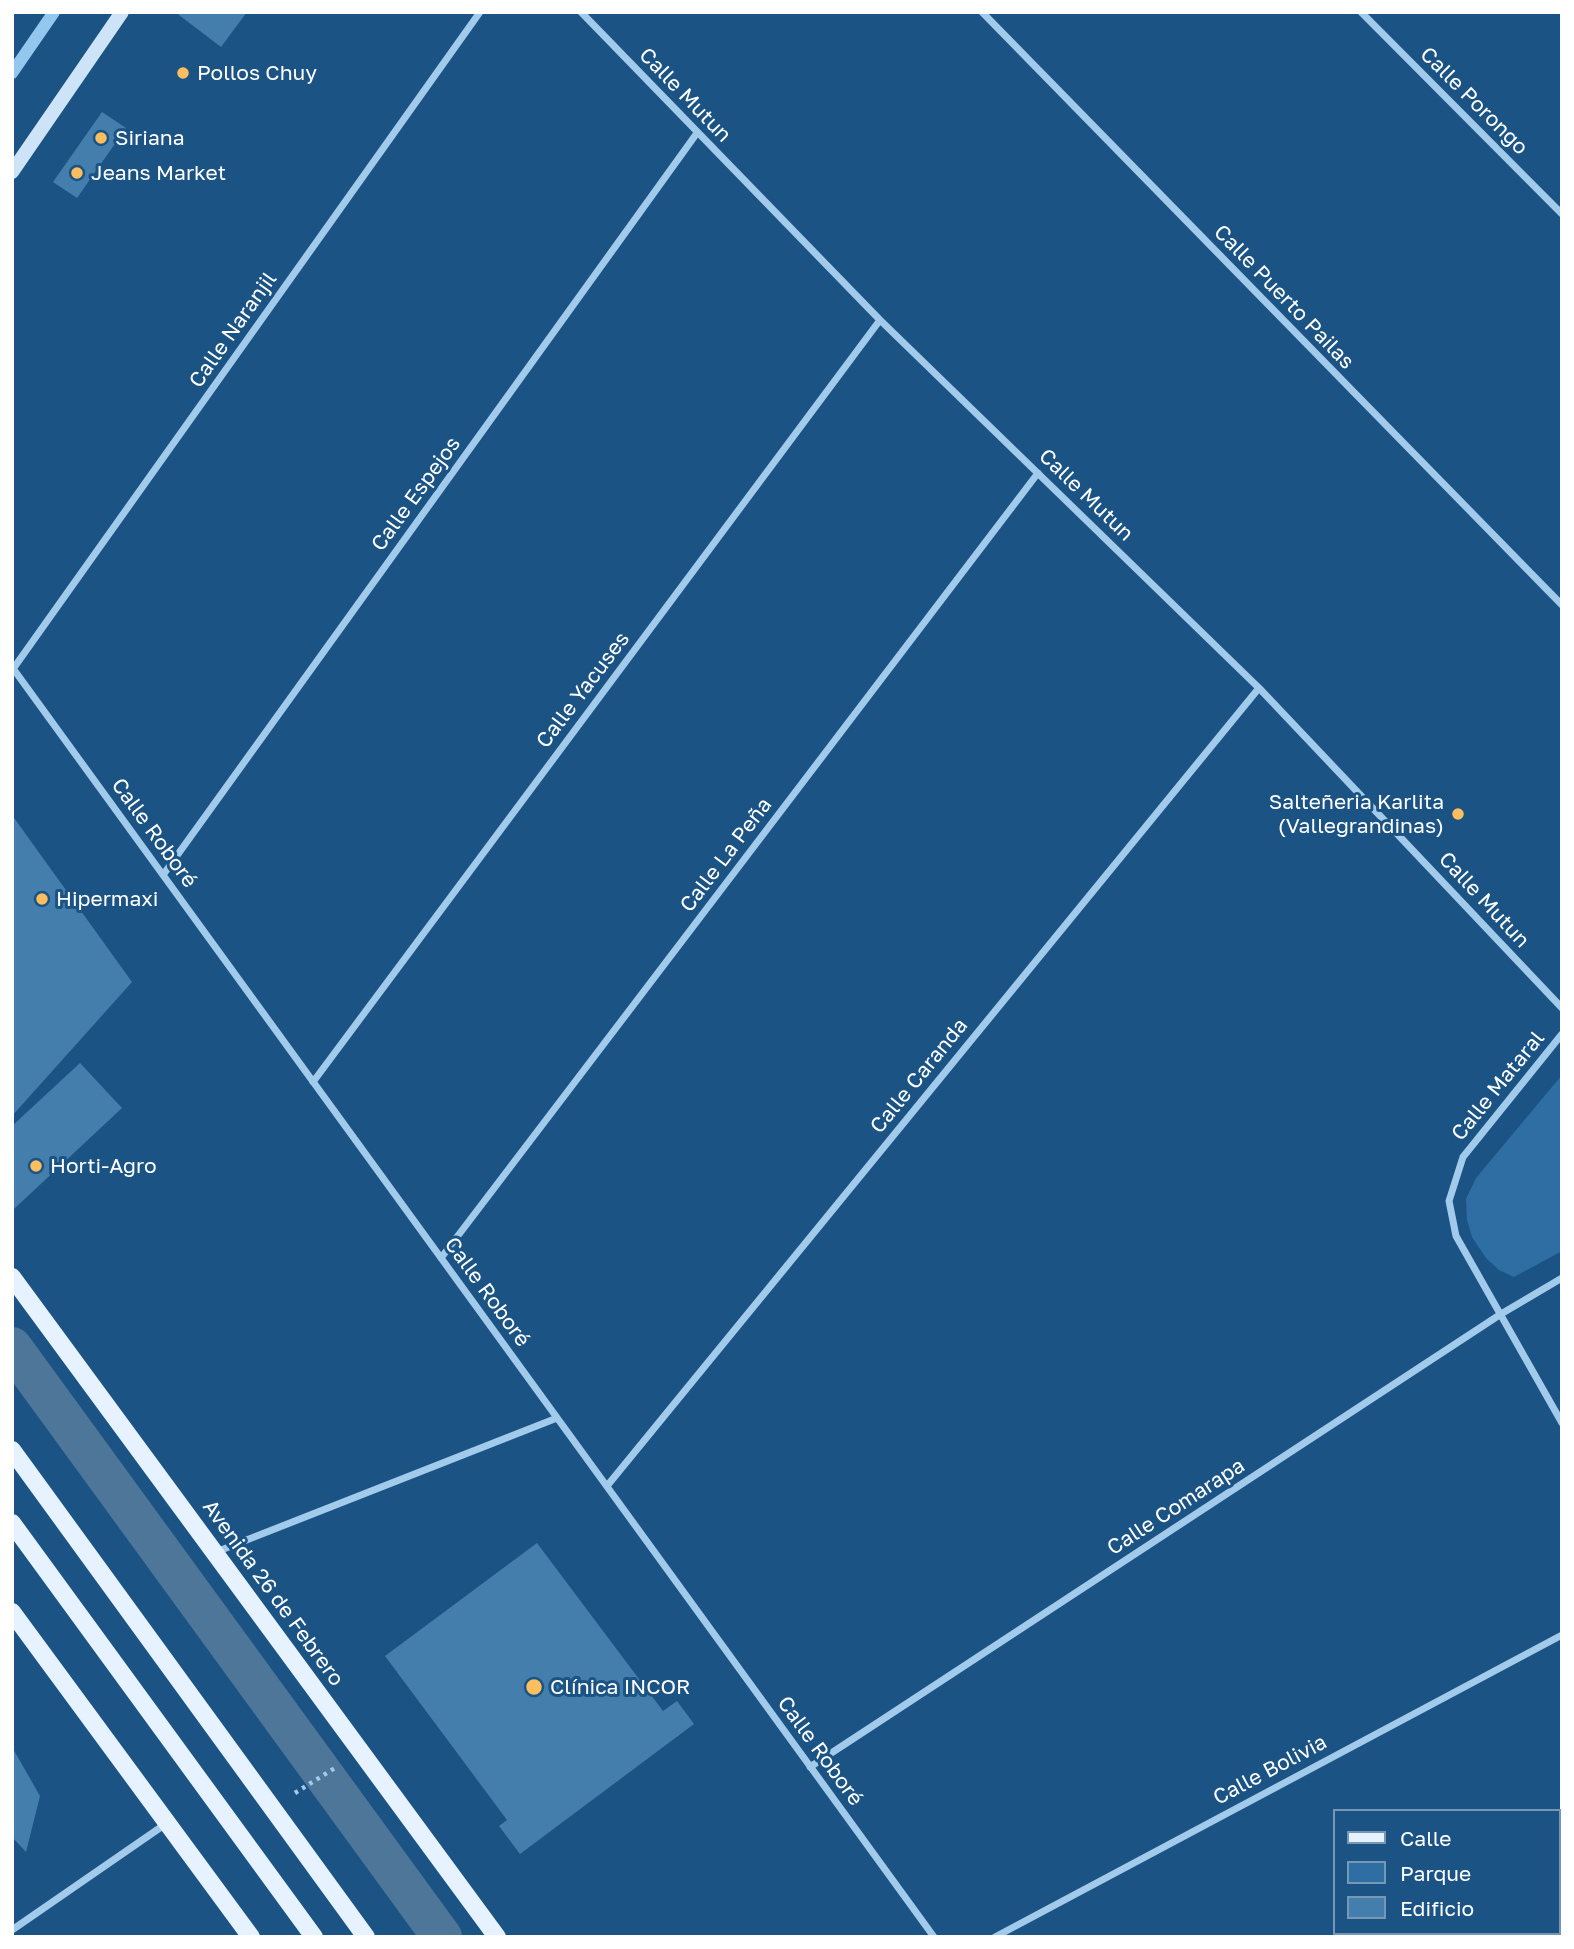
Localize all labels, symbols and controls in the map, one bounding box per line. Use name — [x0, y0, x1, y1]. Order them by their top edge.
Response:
street label: Calle Porongo — [1415, 42, 1533, 160]
street label: Calle Mutun — [634, 43, 736, 147]
place label: Pollos Chuy — [197, 60, 317, 86]
marker: Pollos Chuy — [175, 65, 191, 81]
place label: Siriana — [115, 125, 185, 151]
marker: Siriana — [93, 130, 109, 146]
place label: Jeans Market — [91, 160, 226, 186]
marker: Jeans Market — [69, 165, 85, 181]
street label: Calle Puerto Pailas — [1209, 220, 1359, 374]
street label: Calle Naranjil — [184, 267, 282, 393]
street label: Calle Espejos — [366, 432, 466, 556]
street label: Calle Mutun — [1034, 444, 1138, 546]
street label: Calle Yacuses — [531, 627, 635, 753]
street label: Calle Roboré — [106, 773, 202, 893]
place label: Salteñeria Karlita (Vallegrandinas) — [1269, 789, 1444, 839]
street label: Calle La Peña — [675, 793, 777, 917]
marker: Salteñeria Karlita (Vallegrandinas) — [1450, 806, 1466, 822]
street label: Calle Mutun — [1433, 847, 1535, 953]
place label: Hipermaxi — [56, 886, 159, 912]
marker: Hipermaxi — [34, 891, 50, 907]
street label: Calle Caranda — [865, 1013, 973, 1139]
street label: Calle Mataral — [1446, 1026, 1550, 1146]
place label: Horti-Agro — [50, 1153, 157, 1179]
marker: Horti-Agro — [28, 1158, 44, 1174]
street label: Calle Roboré — [439, 1232, 535, 1352]
street label: Calle Comarapa — [1103, 1453, 1249, 1561]
street label: Avenida 26 de Febrero — [197, 1495, 349, 1691]
place label: Clínica INCOR — [550, 1674, 690, 1700]
marker: Clínica INCOR — [524, 1677, 544, 1697]
street label: Calle Roboré — [772, 1691, 868, 1811]
street label: Calle Bolivia — [1209, 1730, 1331, 1810]
legend — [1332, 1809, 1560, 1935]
text: Calle — [1400, 1825, 1452, 1851]
text: Parque — [1400, 1860, 1471, 1886]
text: Edificio — [1400, 1895, 1474, 1921]

